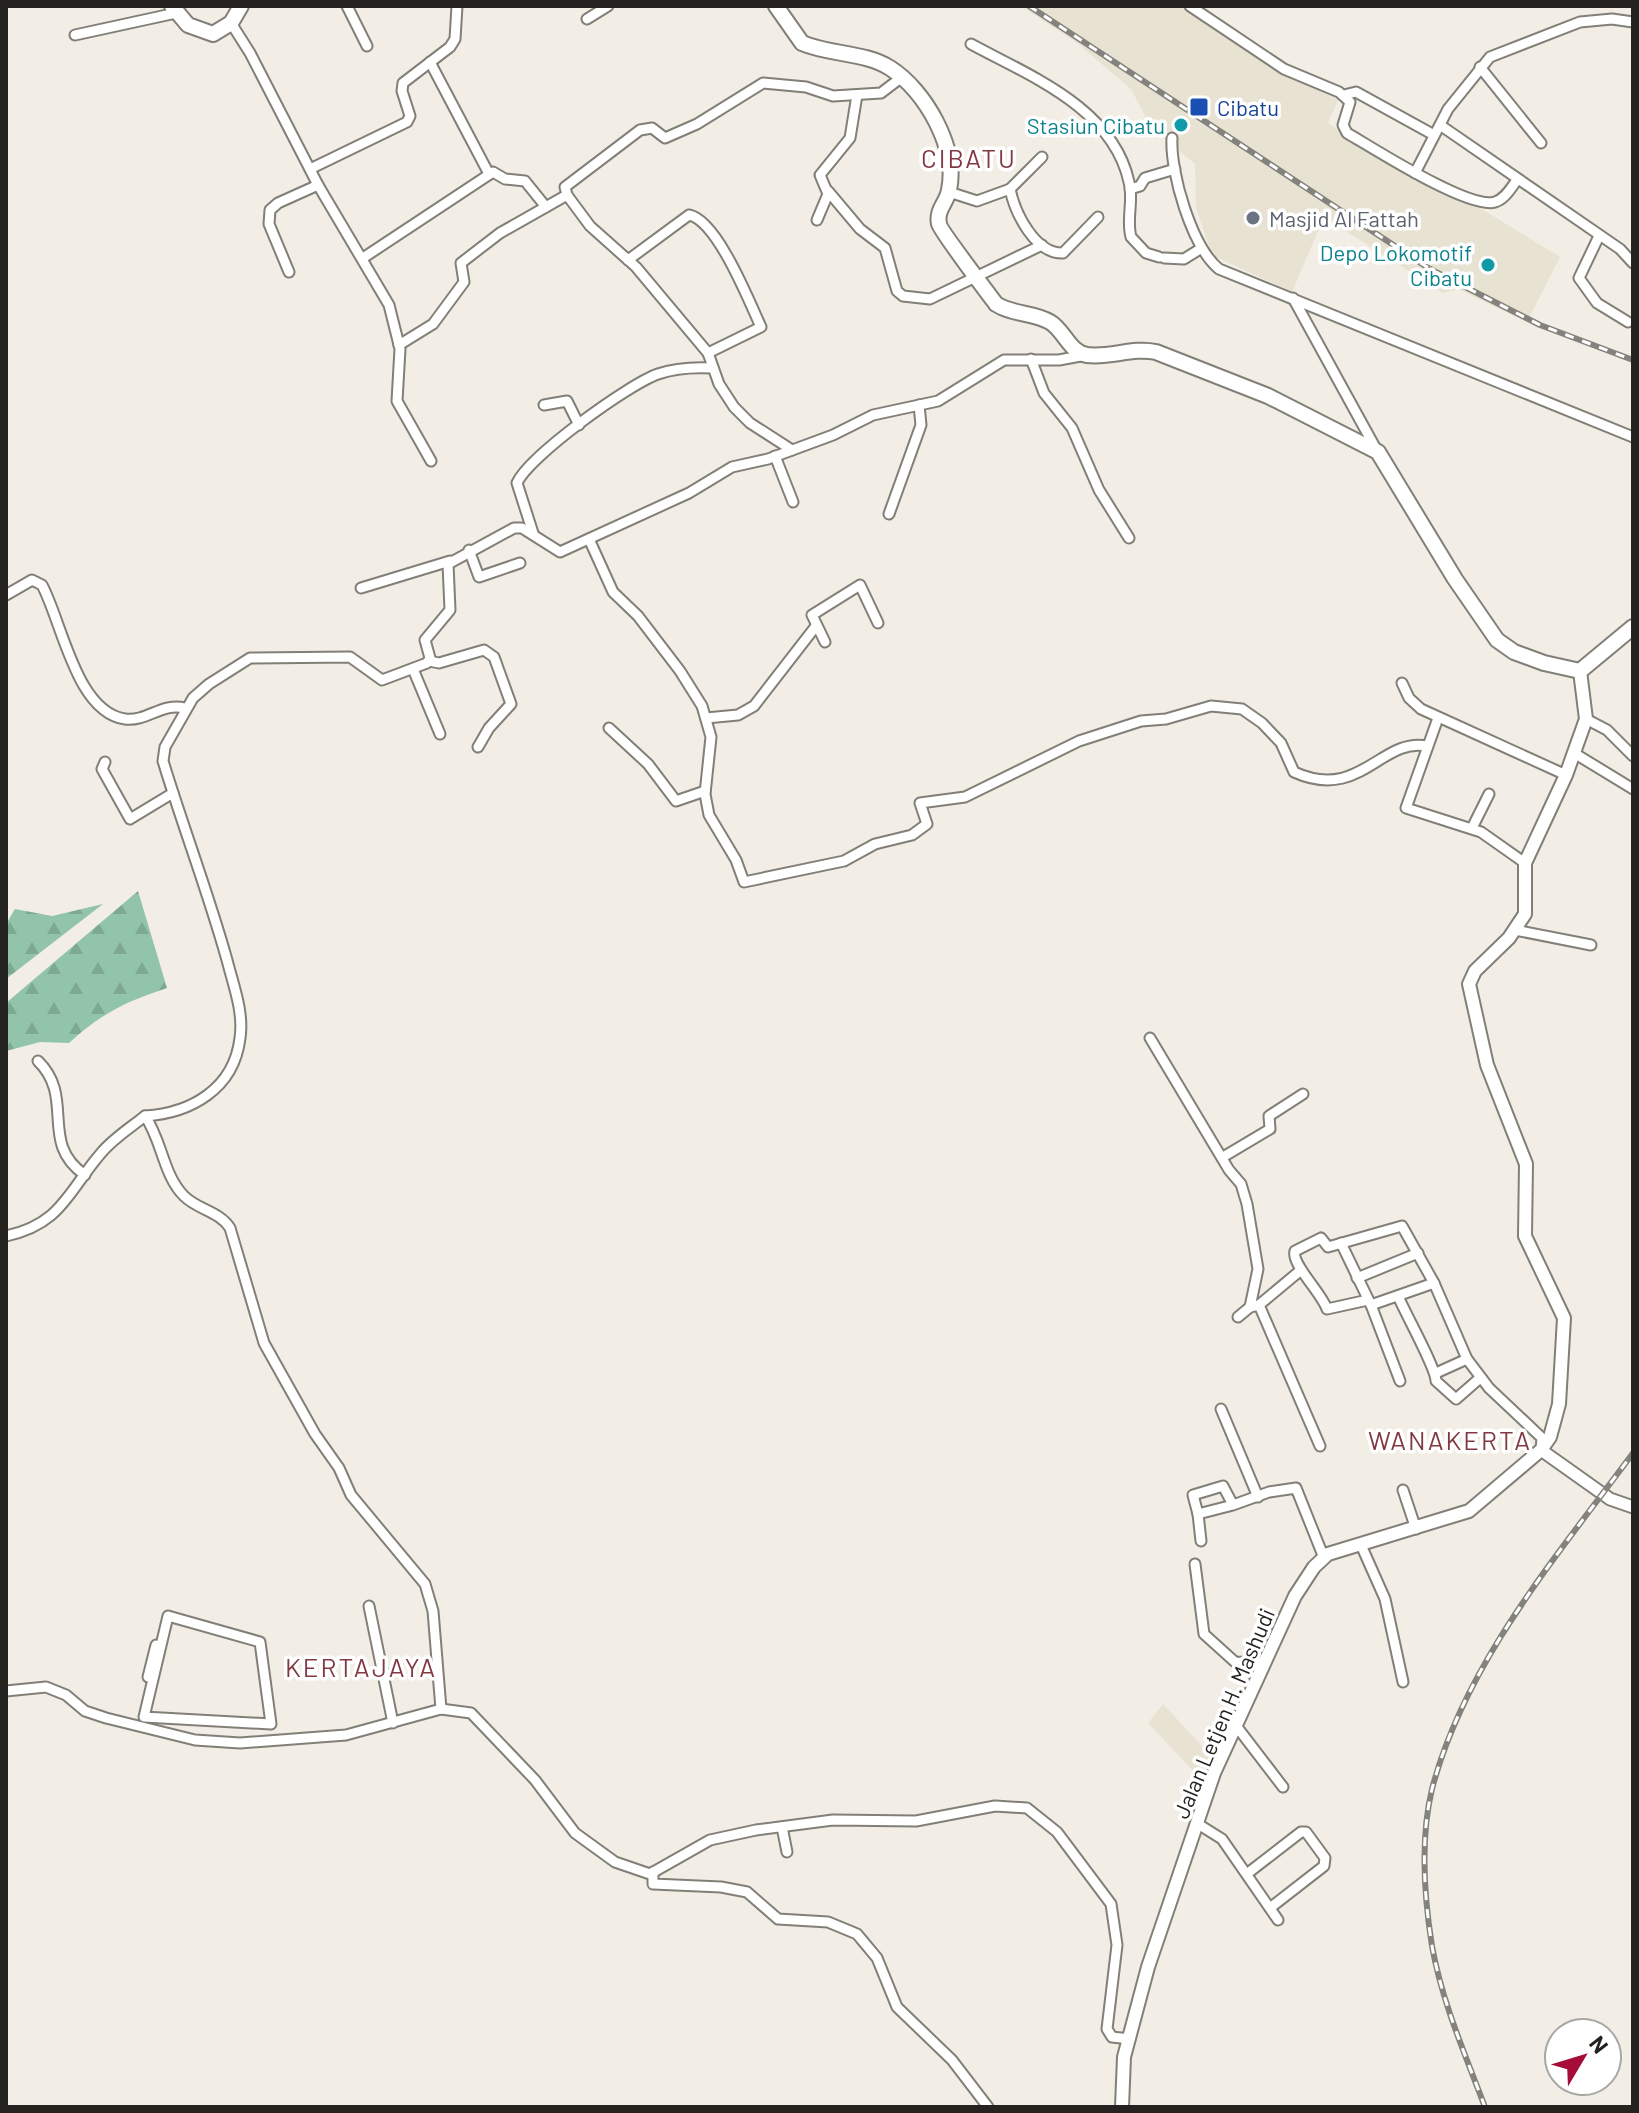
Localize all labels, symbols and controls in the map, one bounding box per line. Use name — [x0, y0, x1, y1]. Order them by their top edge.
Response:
place label: Cibatu — [1217, 94, 1279, 120]
marker: Cibatu — [1188, 96, 1210, 118]
place label: Stasiun Cibatu — [1027, 112, 1165, 138]
marker: Stasiun Cibatu — [1172, 116, 1190, 134]
district label: CIBATU — [921, 142, 1017, 173]
place label: Masjid Al Fattah — [1269, 205, 1419, 231]
marker: Masjid Al Fattah — [1244, 209, 1262, 227]
place label: Depo Lokomotif Cibatu — [1320, 239, 1472, 290]
marker: Depo Lokomotif Cibatu — [1479, 256, 1497, 274]
district label: WANAKERTA — [1368, 1424, 1532, 1455]
street label: Jalan Letjen H. Mashudi — [1167, 1604, 1279, 1822]
district label: KERTAJAYA — [285, 1651, 437, 1682]
north arrow — [1543, 2017, 1623, 2097]
text: N — [1585, 2030, 1614, 2058]

